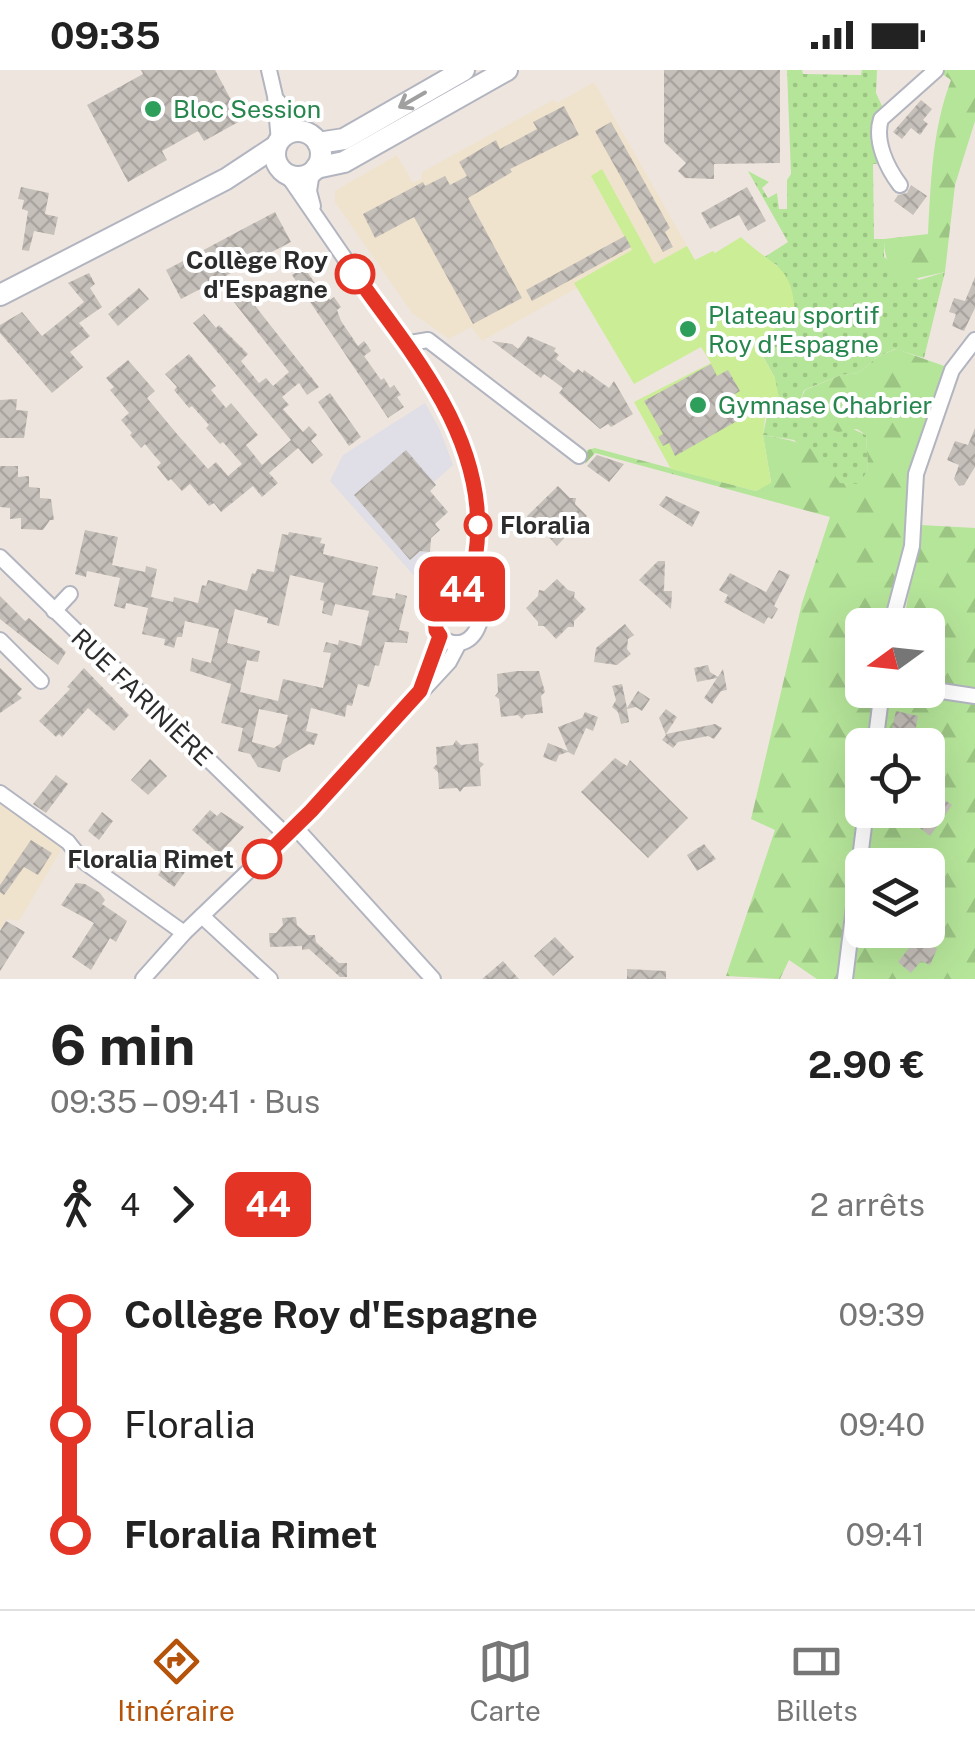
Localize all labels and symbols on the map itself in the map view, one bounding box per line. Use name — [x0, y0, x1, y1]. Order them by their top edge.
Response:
one-way arrow — [398, 90, 426, 110]
place label: Bloc Session — [173, 94, 321, 124]
marker: Bloc Session — [142, 98, 164, 120]
place label: Collège Roy d'Espagne — [186, 245, 328, 304]
marker: Collège Roy d'Espagne — [336, 255, 374, 293]
place label: Plateau sportif Roy d'Espagne — [708, 300, 879, 359]
marker: Plateau sportif Roy d'Espagne — [677, 318, 699, 340]
place label: Gymnase Chabrier — [718, 390, 932, 420]
marker: Gymnase Chabrier — [687, 394, 709, 416]
place label: Floralia — [500, 510, 590, 540]
marker: Floralia — [465, 512, 491, 538]
line badge: 44 — [417, 556, 507, 622]
north arrow — [845, 608, 945, 708]
street label: RUE FARINIÈRE — [65, 622, 219, 772]
marker: Floralia Rimet — [243, 840, 281, 878]
place label: Floralia Rimet — [67, 844, 234, 874]

